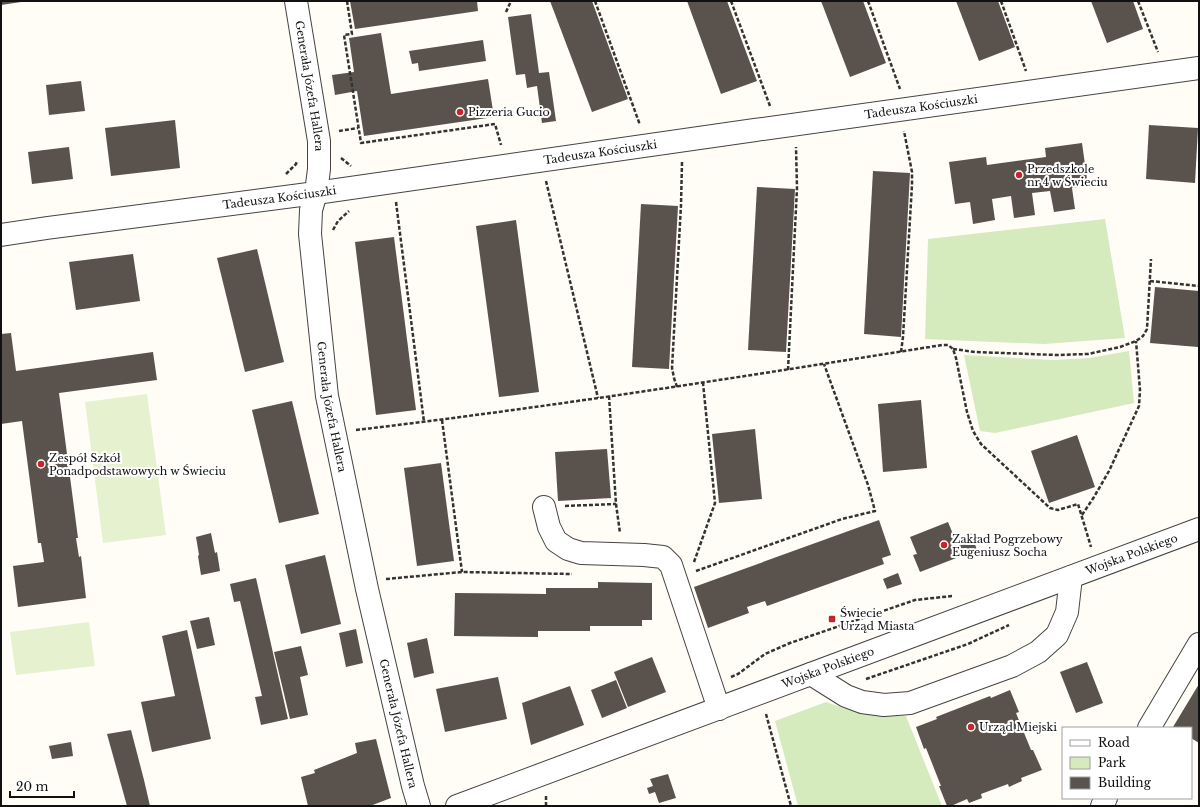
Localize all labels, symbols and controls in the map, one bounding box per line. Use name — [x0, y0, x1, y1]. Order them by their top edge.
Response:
street label: Generała Józefa Hallera — [292, 19, 326, 152]
street label: Tadeusza Kościuszki — [863, 92, 979, 122]
place label: Pizzeria Gucio — [468, 105, 550, 119]
marker: Pizzeria Gucio — [455, 107, 465, 117]
street label: Tadeusza Kościuszki — [543, 137, 658, 167]
place label: Przedszkole nr 4 w Świeciu — [1027, 162, 1108, 189]
marker: Przedszkole nr 4 w Świeciu — [1014, 170, 1024, 180]
street label: Tadeusza Kościuszki — [222, 183, 337, 212]
street label: Generała Józefa Hallera — [314, 341, 350, 474]
place label: Zespół Szkół Ponadpodstawowych w Świeciu — [49, 451, 226, 478]
marker: Zespół Szkół Ponadpodstawowych w Świeciu — [36, 459, 46, 469]
street label: Wojska Polskiego — [1083, 531, 1180, 578]
place label: Zakład Pogrzebowy Eugeniusz Socha — [952, 532, 1063, 559]
marker: Zakład Pogrzebowy Eugeniusz Socha — [939, 540, 949, 550]
place label: Świecie Urząd Miasta — [840, 606, 915, 633]
marker: Świecie Urząd Miasta — [827, 614, 837, 624]
street label: Wojska Polskiego — [779, 644, 876, 691]
street label: Generała Józefa Hallera — [377, 658, 420, 791]
place label: Urząd Miejski — [979, 720, 1057, 734]
marker: Urząd Miejski — [966, 722, 976, 732]
legend — [1062, 727, 1192, 799]
text: Road — [1098, 735, 1130, 750]
text: Park — [1098, 755, 1126, 770]
scale bar — [10, 773, 74, 799]
text: Building — [1098, 775, 1152, 790]
text: 20 m — [16, 779, 48, 794]

